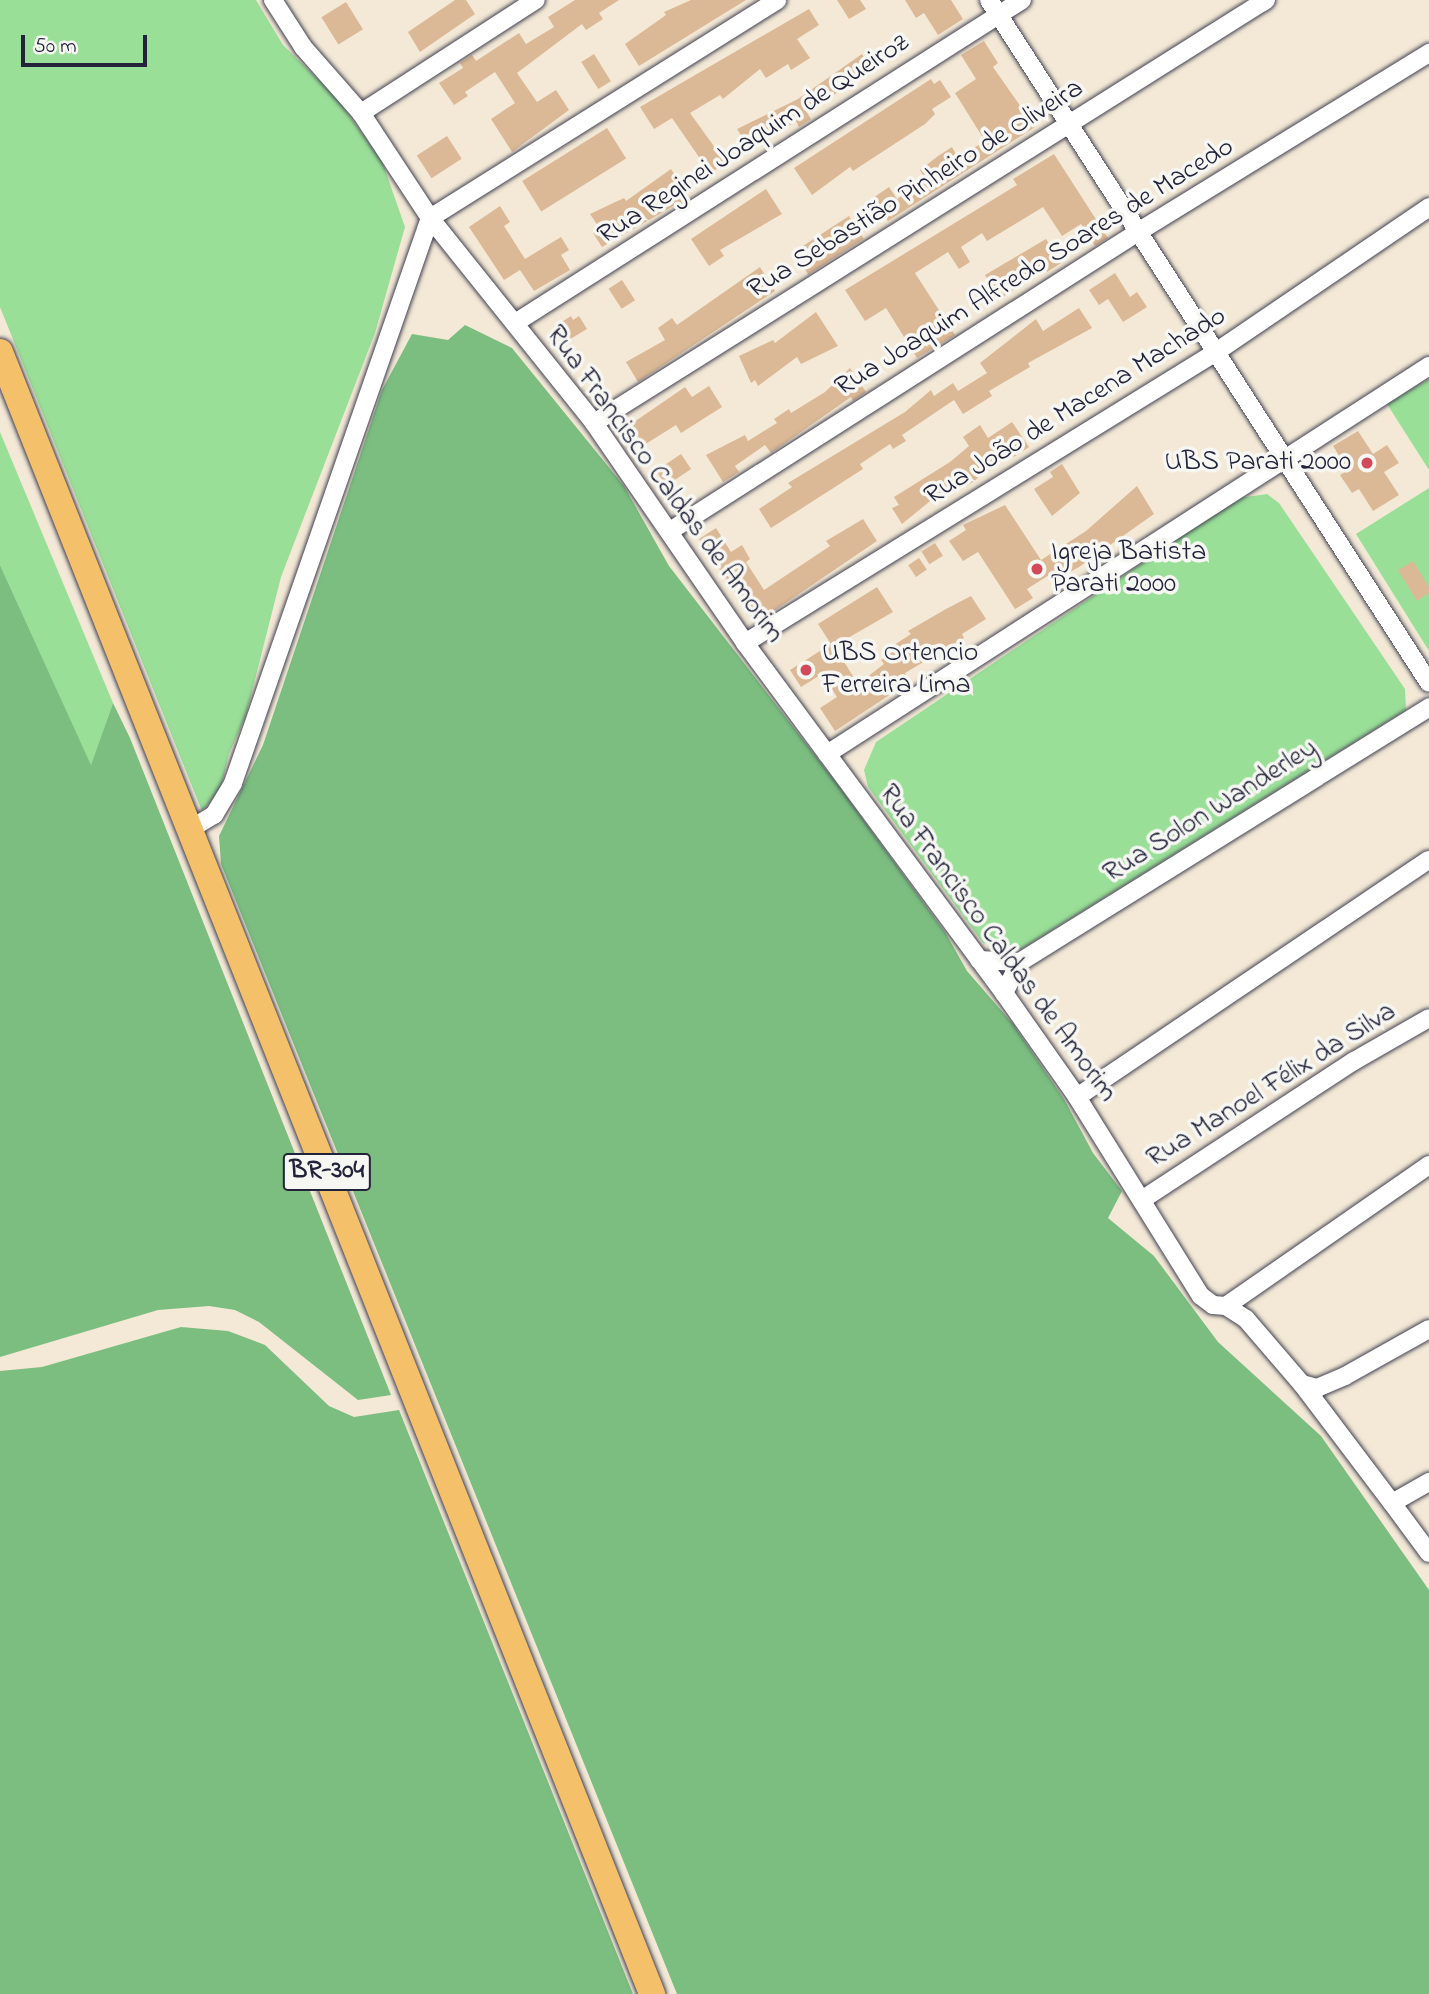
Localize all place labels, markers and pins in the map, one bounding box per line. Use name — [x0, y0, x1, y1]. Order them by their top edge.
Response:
place label: UBS Parati 2000 — [1164, 446, 1351, 480]
marker: UBS Parati 2000 — [1357, 453, 1377, 473]
place label: Igreja Batista Parati 2000 — [1051, 536, 1206, 602]
marker: Igreja Batista Parati 2000 — [1029, 561, 1045, 577]
place label: UBS Ortencio Ferreira Lima — [822, 637, 978, 703]
marker: UBS Ortencio Ferreira Lima — [796, 660, 816, 680]

